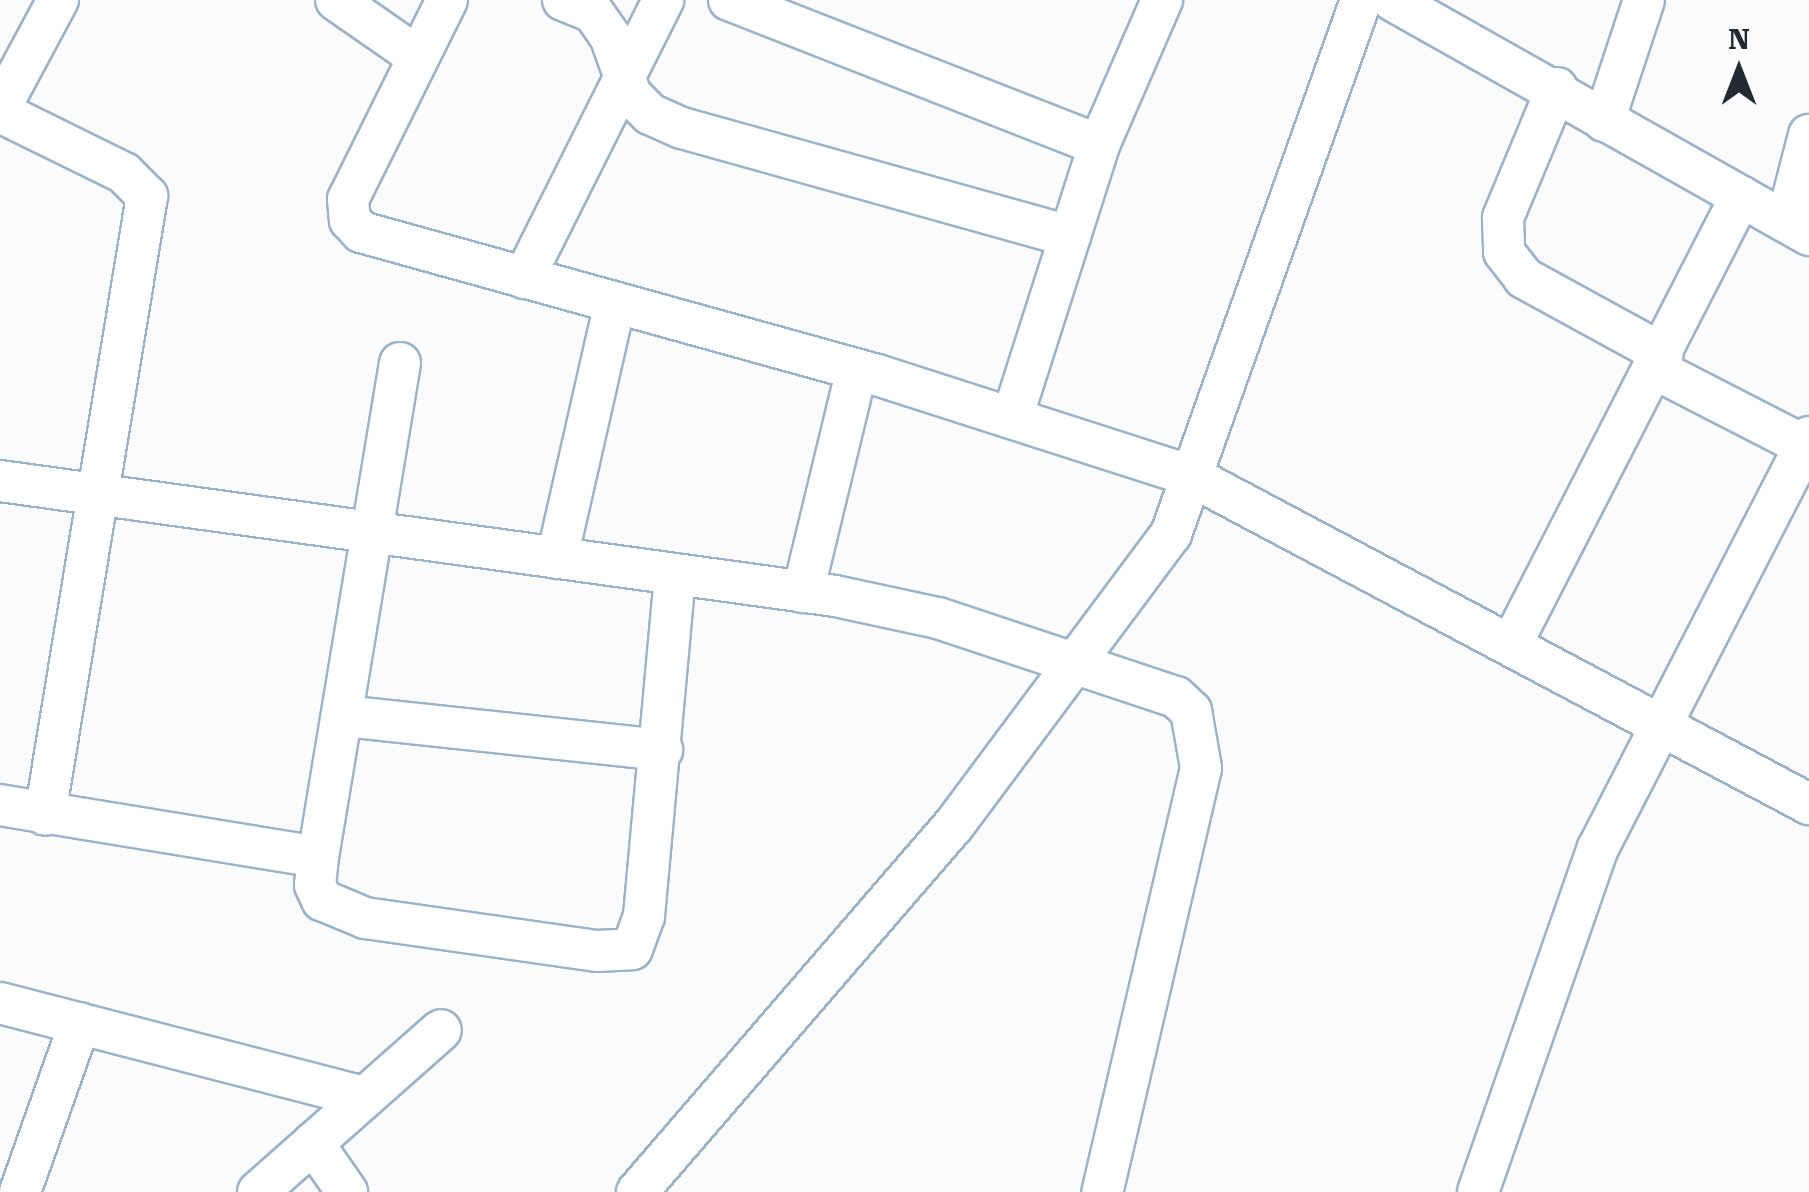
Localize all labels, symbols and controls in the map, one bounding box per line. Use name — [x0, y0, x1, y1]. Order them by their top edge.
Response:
north arrow — [1689, 20, 1789, 120]
text: N — [1728, 23, 1750, 56]

